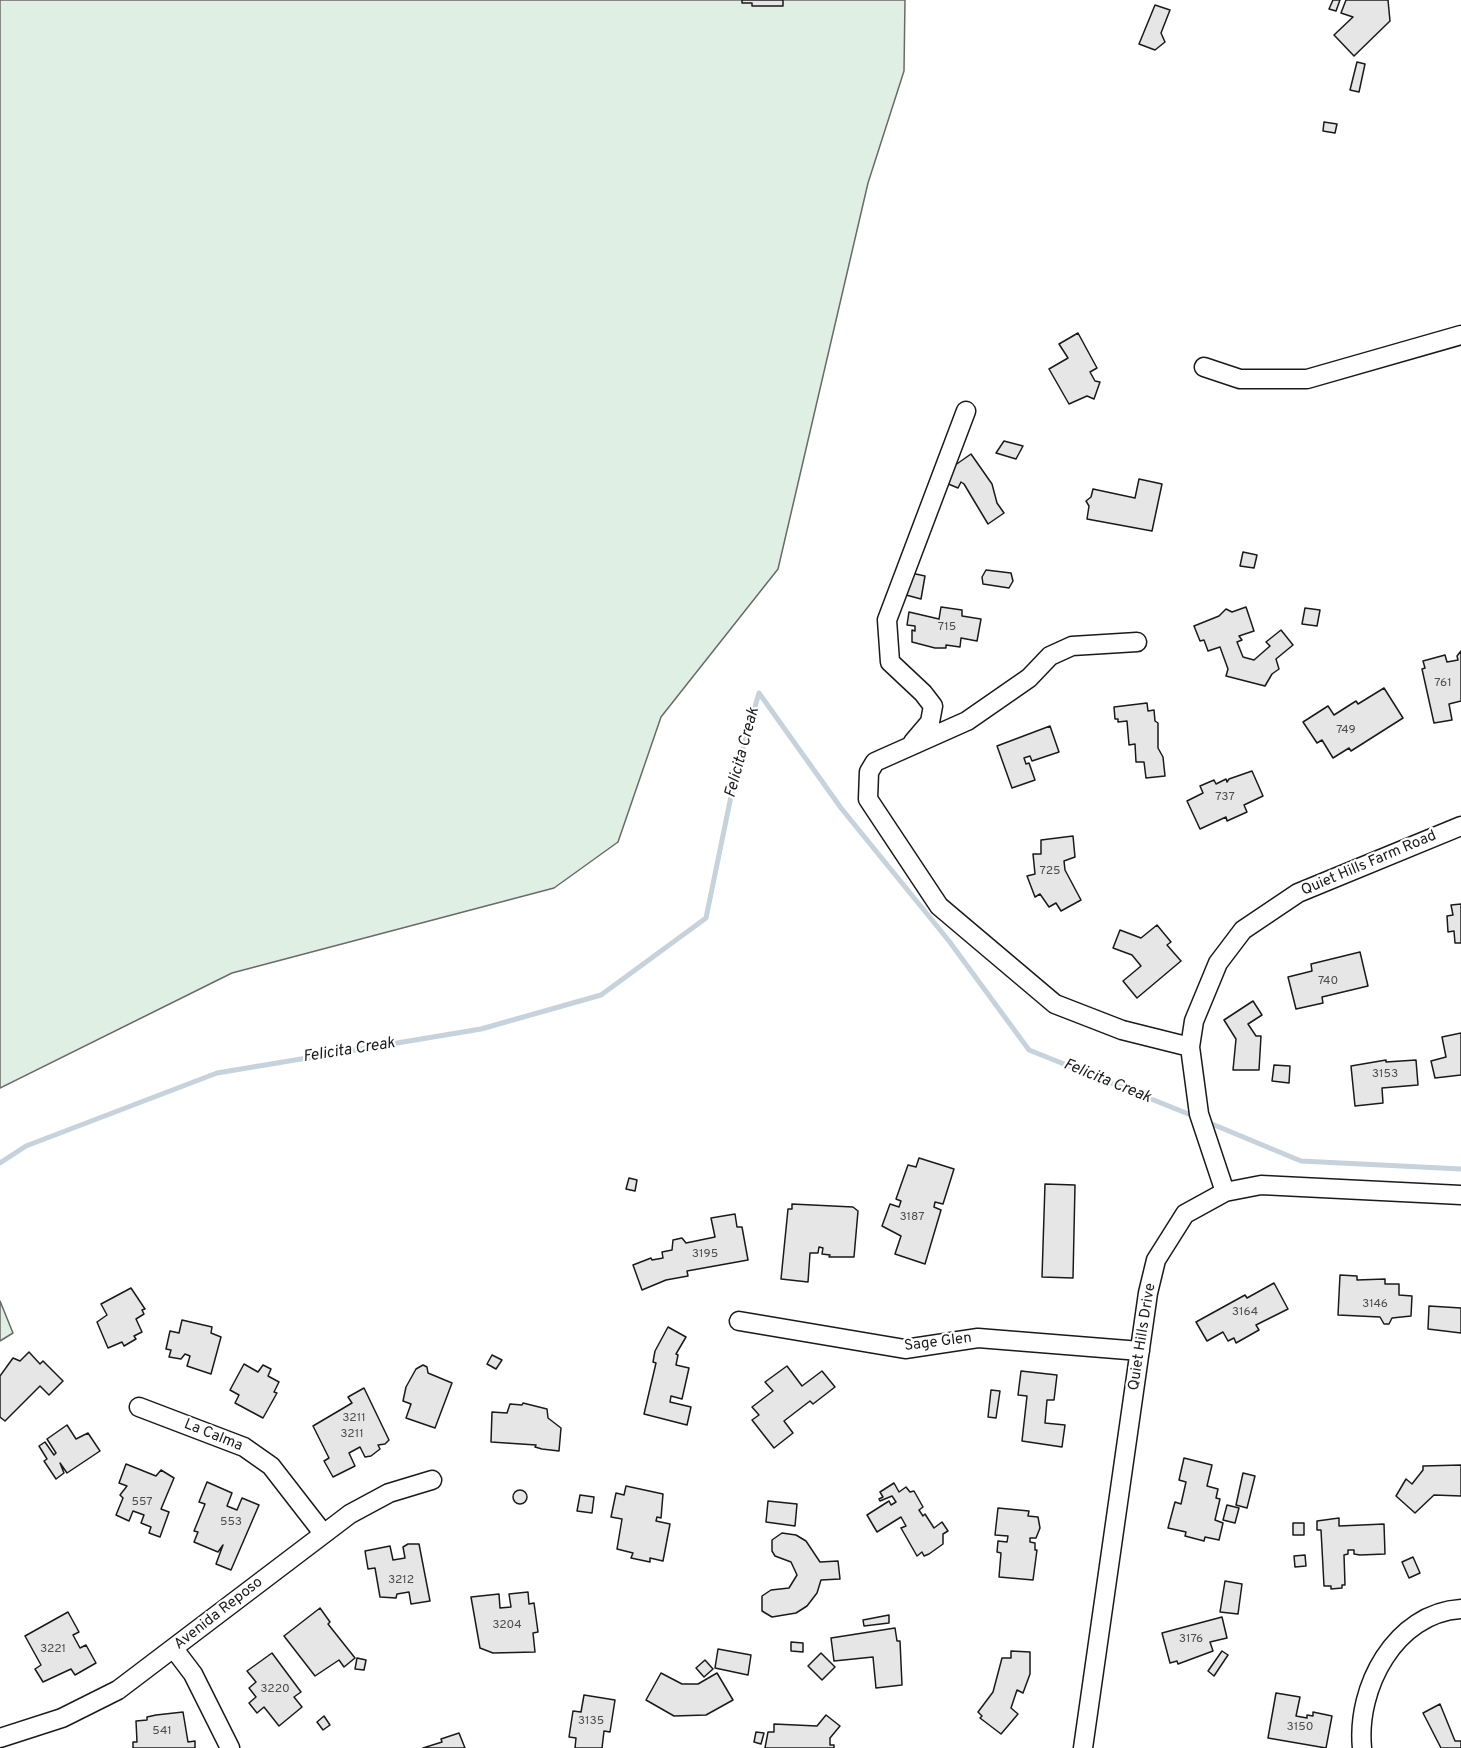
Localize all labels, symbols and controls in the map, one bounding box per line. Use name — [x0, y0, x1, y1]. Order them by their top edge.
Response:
house number: 715 — [938, 621, 956, 635]
house number: 761 — [1434, 677, 1452, 691]
water label: Felicita Creak — [722, 706, 764, 800]
house number: 749 — [1336, 724, 1356, 738]
house number: 737 — [1215, 791, 1235, 805]
street label: Quiet Hills Farm Road — [1299, 827, 1439, 901]
house number: 725 — [1040, 865, 1060, 879]
house number: 740 — [1318, 975, 1338, 989]
water label: Felicita Creak — [302, 1034, 396, 1068]
water label: Felicita Creak — [1060, 1056, 1154, 1108]
house number: 3153 — [1372, 1068, 1398, 1082]
house number: 3187 — [899, 1211, 925, 1225]
house number: 3195 — [692, 1248, 718, 1262]
street label: Quiet Hills Drive — [1126, 1282, 1160, 1392]
house number: 3146 — [1362, 1298, 1388, 1312]
house number: 3164 — [1232, 1306, 1258, 1320]
street label: Sage Glen — [903, 1330, 973, 1356]
house number: 3211 — [342, 1412, 366, 1426]
street label: La Calma — [181, 1416, 245, 1456]
house number: 3211 — [340, 1428, 364, 1442]
house number: 557 — [131, 1496, 153, 1510]
house number: 553 — [220, 1516, 242, 1530]
street label: Avenida Reposo — [171, 1574, 267, 1654]
house number: 3212 — [388, 1574, 414, 1588]
house number: 3204 — [492, 1619, 522, 1633]
house number: 3176 — [1179, 1633, 1203, 1647]
house number: 3221 — [40, 1643, 66, 1657]
house number: 3220 — [260, 1683, 290, 1697]
house number: 3135 — [578, 1715, 604, 1729]
house number: 3150 — [1287, 1721, 1313, 1735]
house number: 541 — [152, 1725, 172, 1739]

